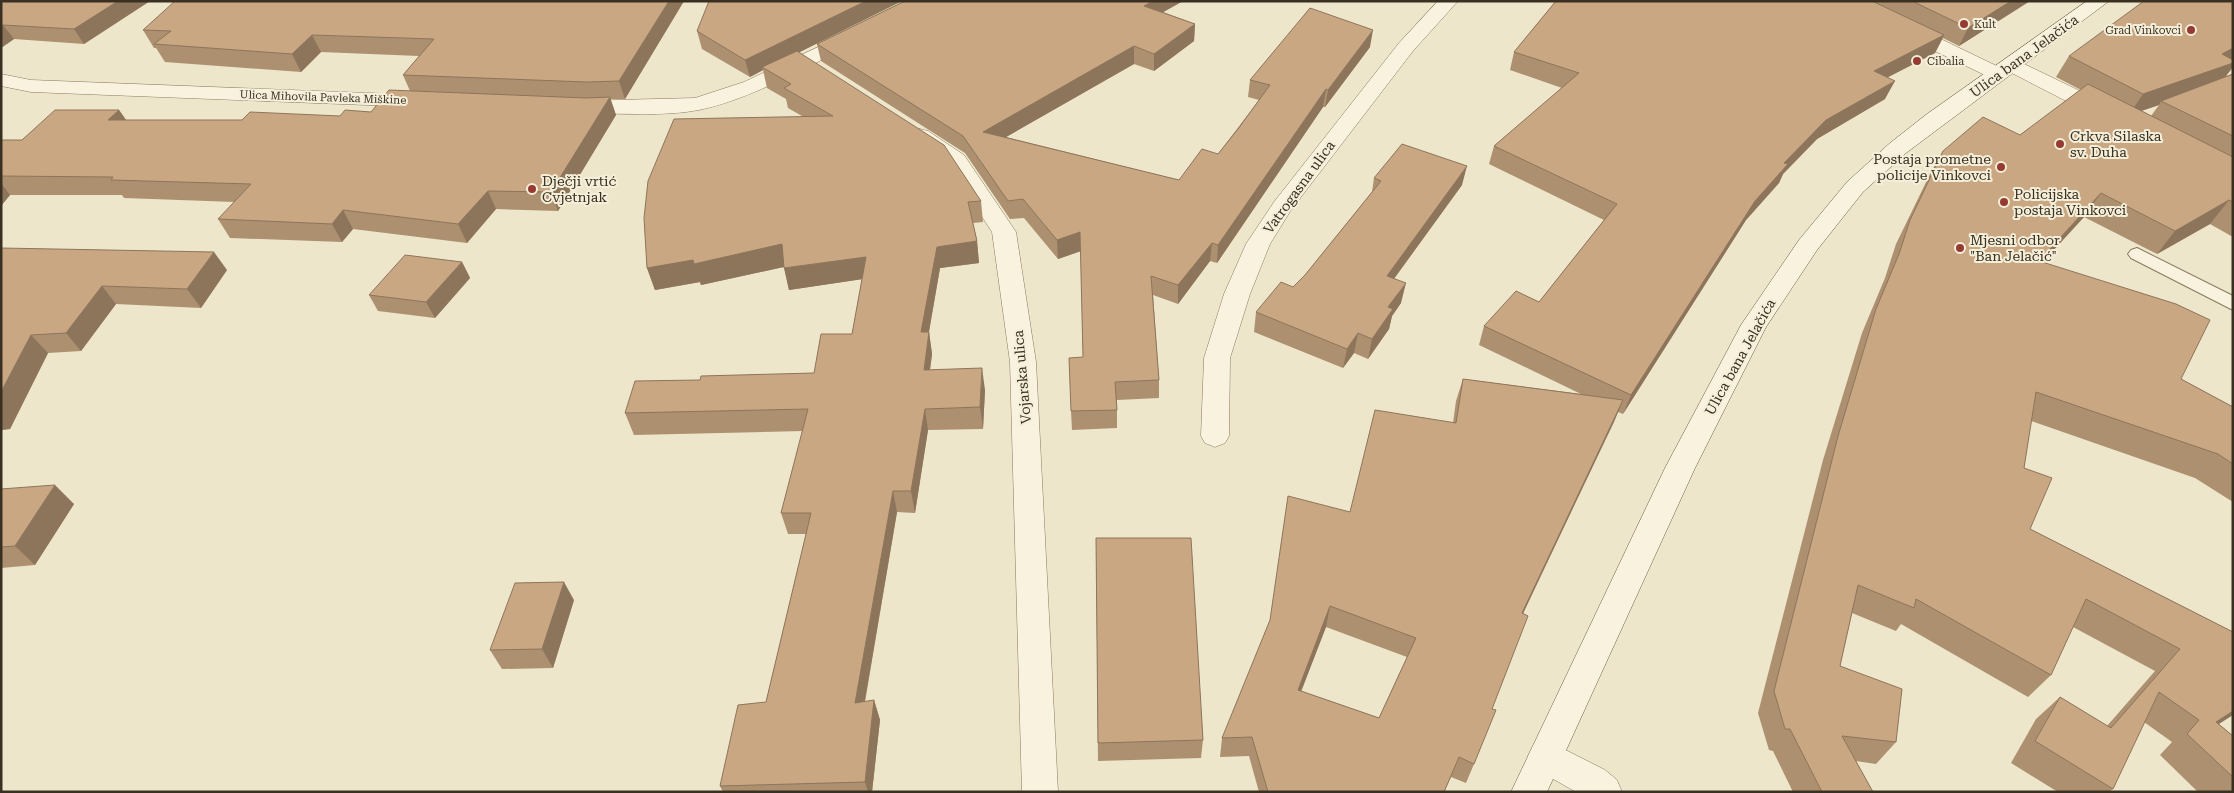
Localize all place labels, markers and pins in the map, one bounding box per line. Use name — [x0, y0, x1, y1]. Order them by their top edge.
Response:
marker: Kult — [1958, 18, 1970, 30]
place label: Kult — [1974, 18, 1996, 31]
place label: Grad Vinkovci — [2105, 24, 2181, 37]
marker: Grad Vinkovci — [2185, 24, 2197, 36]
marker: Cibalia — [1911, 55, 1923, 67]
place label: Cibalia — [1927, 55, 1964, 68]
place label: Crkva Silaska sv. Duha — [2070, 128, 2162, 160]
marker: Crkva Silaska sv. Duha — [2054, 138, 2066, 150]
place label: Postaja prometne policije Vinkovci — [1873, 151, 1992, 183]
marker: Postaja prometne policije Vinkovci — [1995, 161, 2007, 173]
place label: Dječji vrtić Cvjetnjak — [542, 173, 617, 205]
marker: Dječji vrtić Cvjetnjak — [526, 183, 538, 195]
place label: Policijska postaja Vinkovci — [2014, 186, 2127, 218]
marker: Policijska postaja Vinkovci — [1998, 196, 2010, 208]
place label: Mjesni odbor "Ban Jelačić" — [1970, 232, 2060, 264]
marker: Mjesni odbor "Ban Jelačić" — [1954, 242, 1966, 254]

